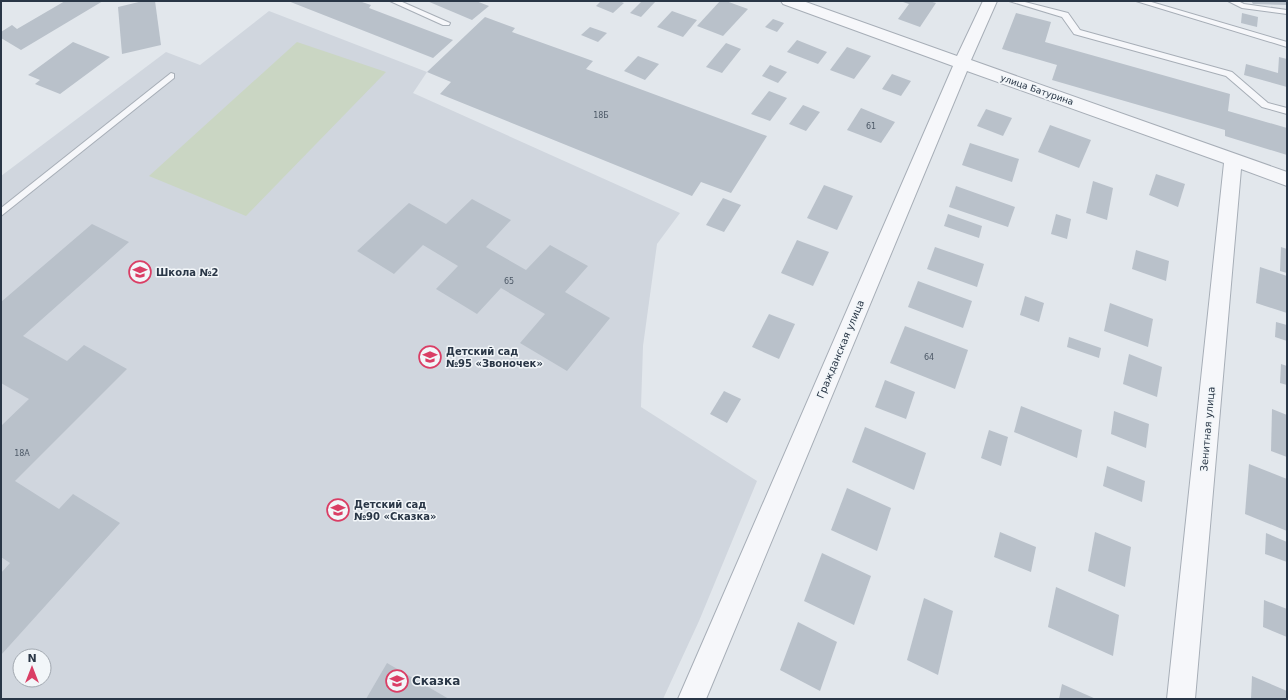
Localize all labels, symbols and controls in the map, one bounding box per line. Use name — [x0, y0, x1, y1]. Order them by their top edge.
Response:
street label: улица Батурина — [999, 73, 1075, 107]
house number: 18Б — [593, 111, 609, 120]
house number: 61 — [866, 122, 876, 131]
school or university icon: Школа №2 — [127, 259, 153, 285]
place label: Школа №2 — [156, 267, 219, 278]
house number: 65 — [504, 277, 514, 286]
street label: Гражданская улица — [815, 298, 866, 400]
school or university icon: Детский сад №95 «Звоночек» — [417, 344, 443, 370]
place label: Детский сад №95 «Звоночек» — [446, 346, 543, 369]
house number: 64 — [924, 353, 934, 362]
street label: Зенитная улица — [1198, 386, 1217, 472]
house number: 18А — [14, 449, 30, 458]
school or university icon: Детский сад №90 «Сказка» — [325, 497, 351, 523]
place label: Детский сад №90 «Сказка» — [354, 499, 437, 522]
north arrow — [12, 648, 52, 688]
text: N — [27, 652, 37, 665]
school or university icon: Сказка — [384, 668, 410, 694]
place label: Сказка — [412, 674, 460, 688]

